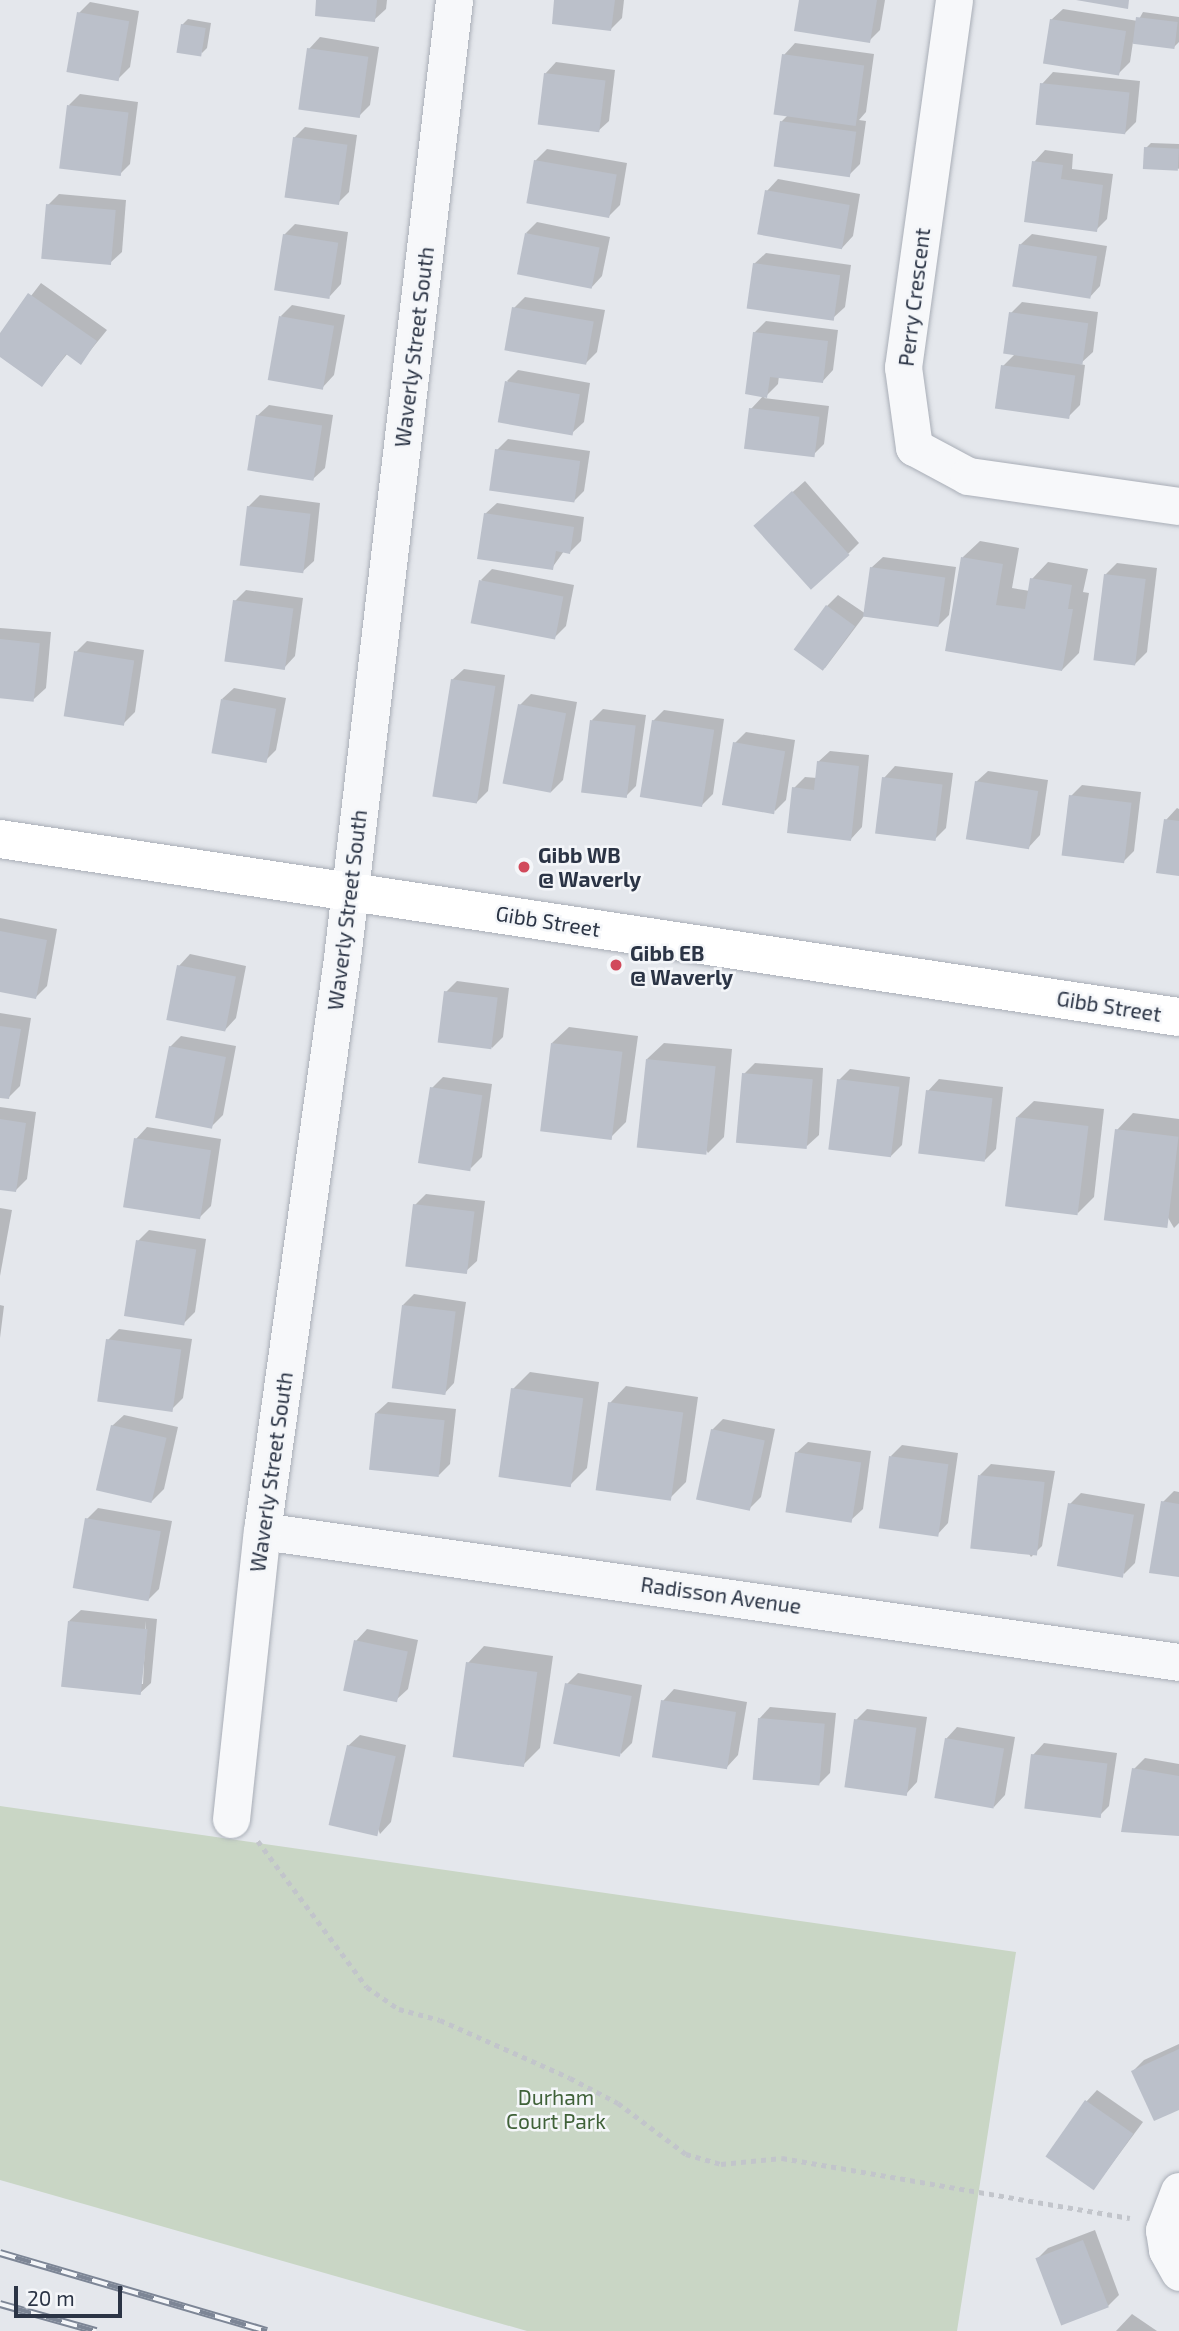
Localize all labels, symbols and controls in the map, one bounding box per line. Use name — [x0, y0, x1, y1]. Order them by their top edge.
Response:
street label: Perry Crescent — [893, 226, 935, 368]
street label: Waverly Street South — [389, 245, 439, 449]
street label: Waverly Street South — [322, 808, 372, 1012]
place label: Gibb WB @ Waverly — [538, 842, 641, 892]
marker: Gibb WB @ Waverly — [516, 859, 532, 875]
street label: Gibb Street — [494, 900, 602, 942]
place label: Gibb EB @ Waverly — [630, 940, 733, 990]
marker: Gibb EB @ Waverly — [608, 957, 624, 973]
street label: Gibb Street — [1055, 985, 1163, 1027]
street label: Waverly Street South — [244, 1370, 298, 1574]
street label: Radisson Avenue — [639, 1571, 803, 1619]
park label: Durham Court Park — [506, 2084, 606, 2134]
scale bar — [18, 2272, 126, 2316]
text: 20 m — [27, 2285, 75, 2310]

